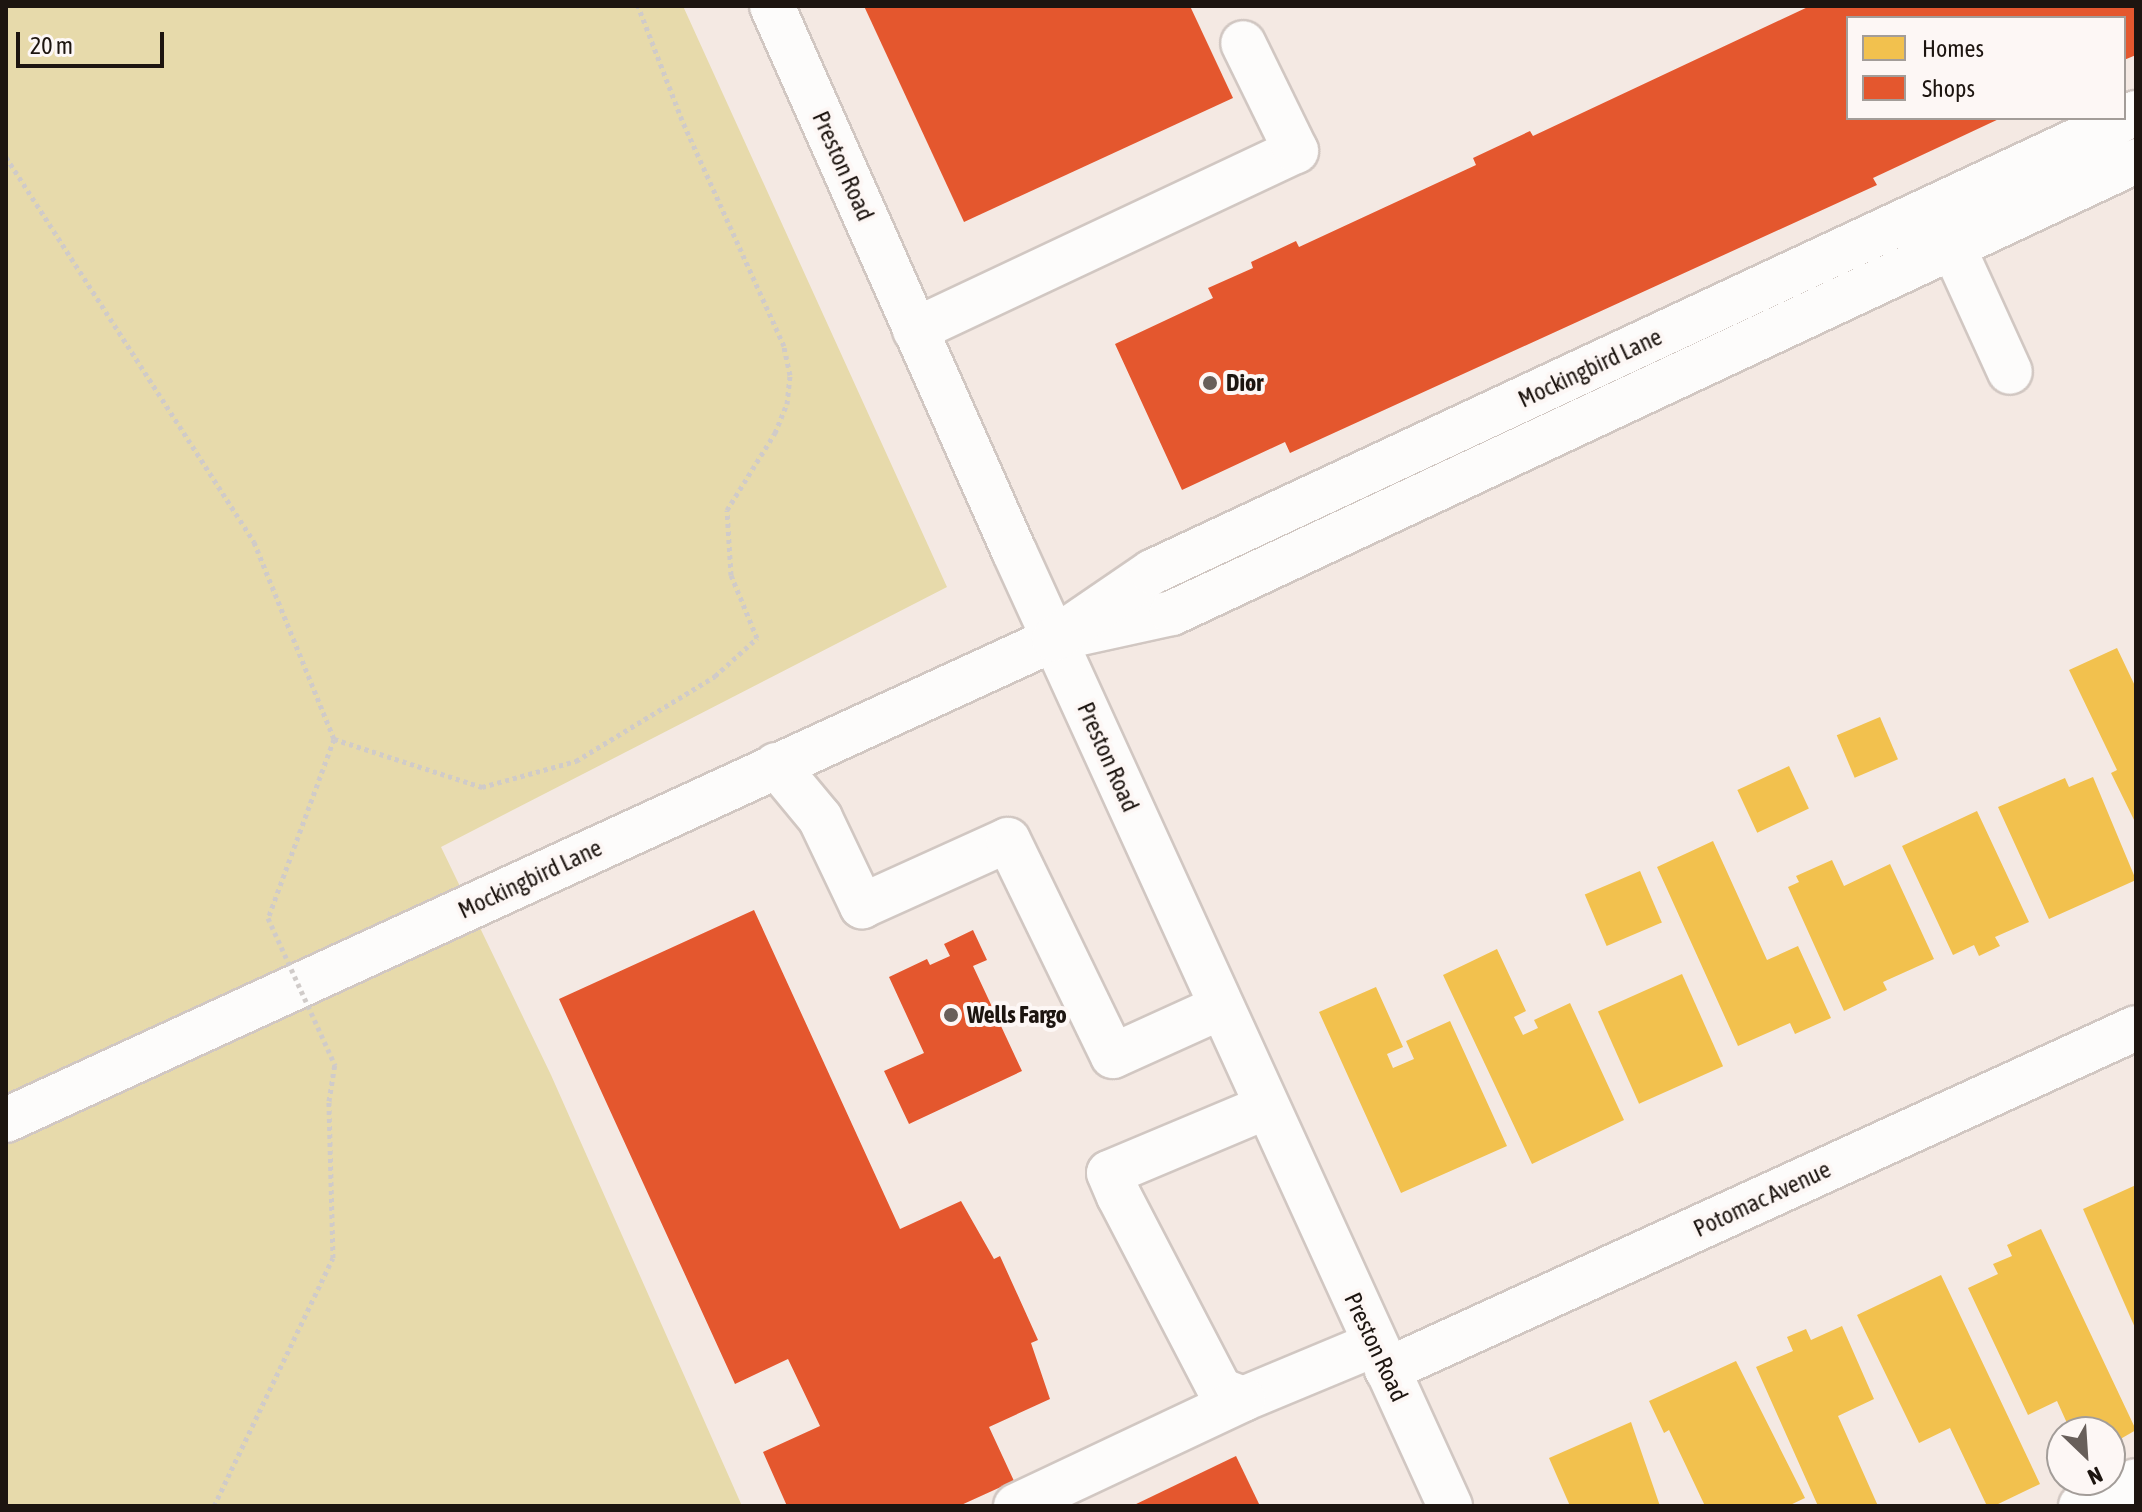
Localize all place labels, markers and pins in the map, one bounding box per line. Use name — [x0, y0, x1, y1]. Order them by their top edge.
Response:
place label: Dior — [1226, 369, 1263, 397]
marker: Dior — [1201, 374, 1219, 392]
place label: Wells Fargo — [967, 1001, 1067, 1029]
marker: Wells Fargo — [942, 1006, 960, 1024]

